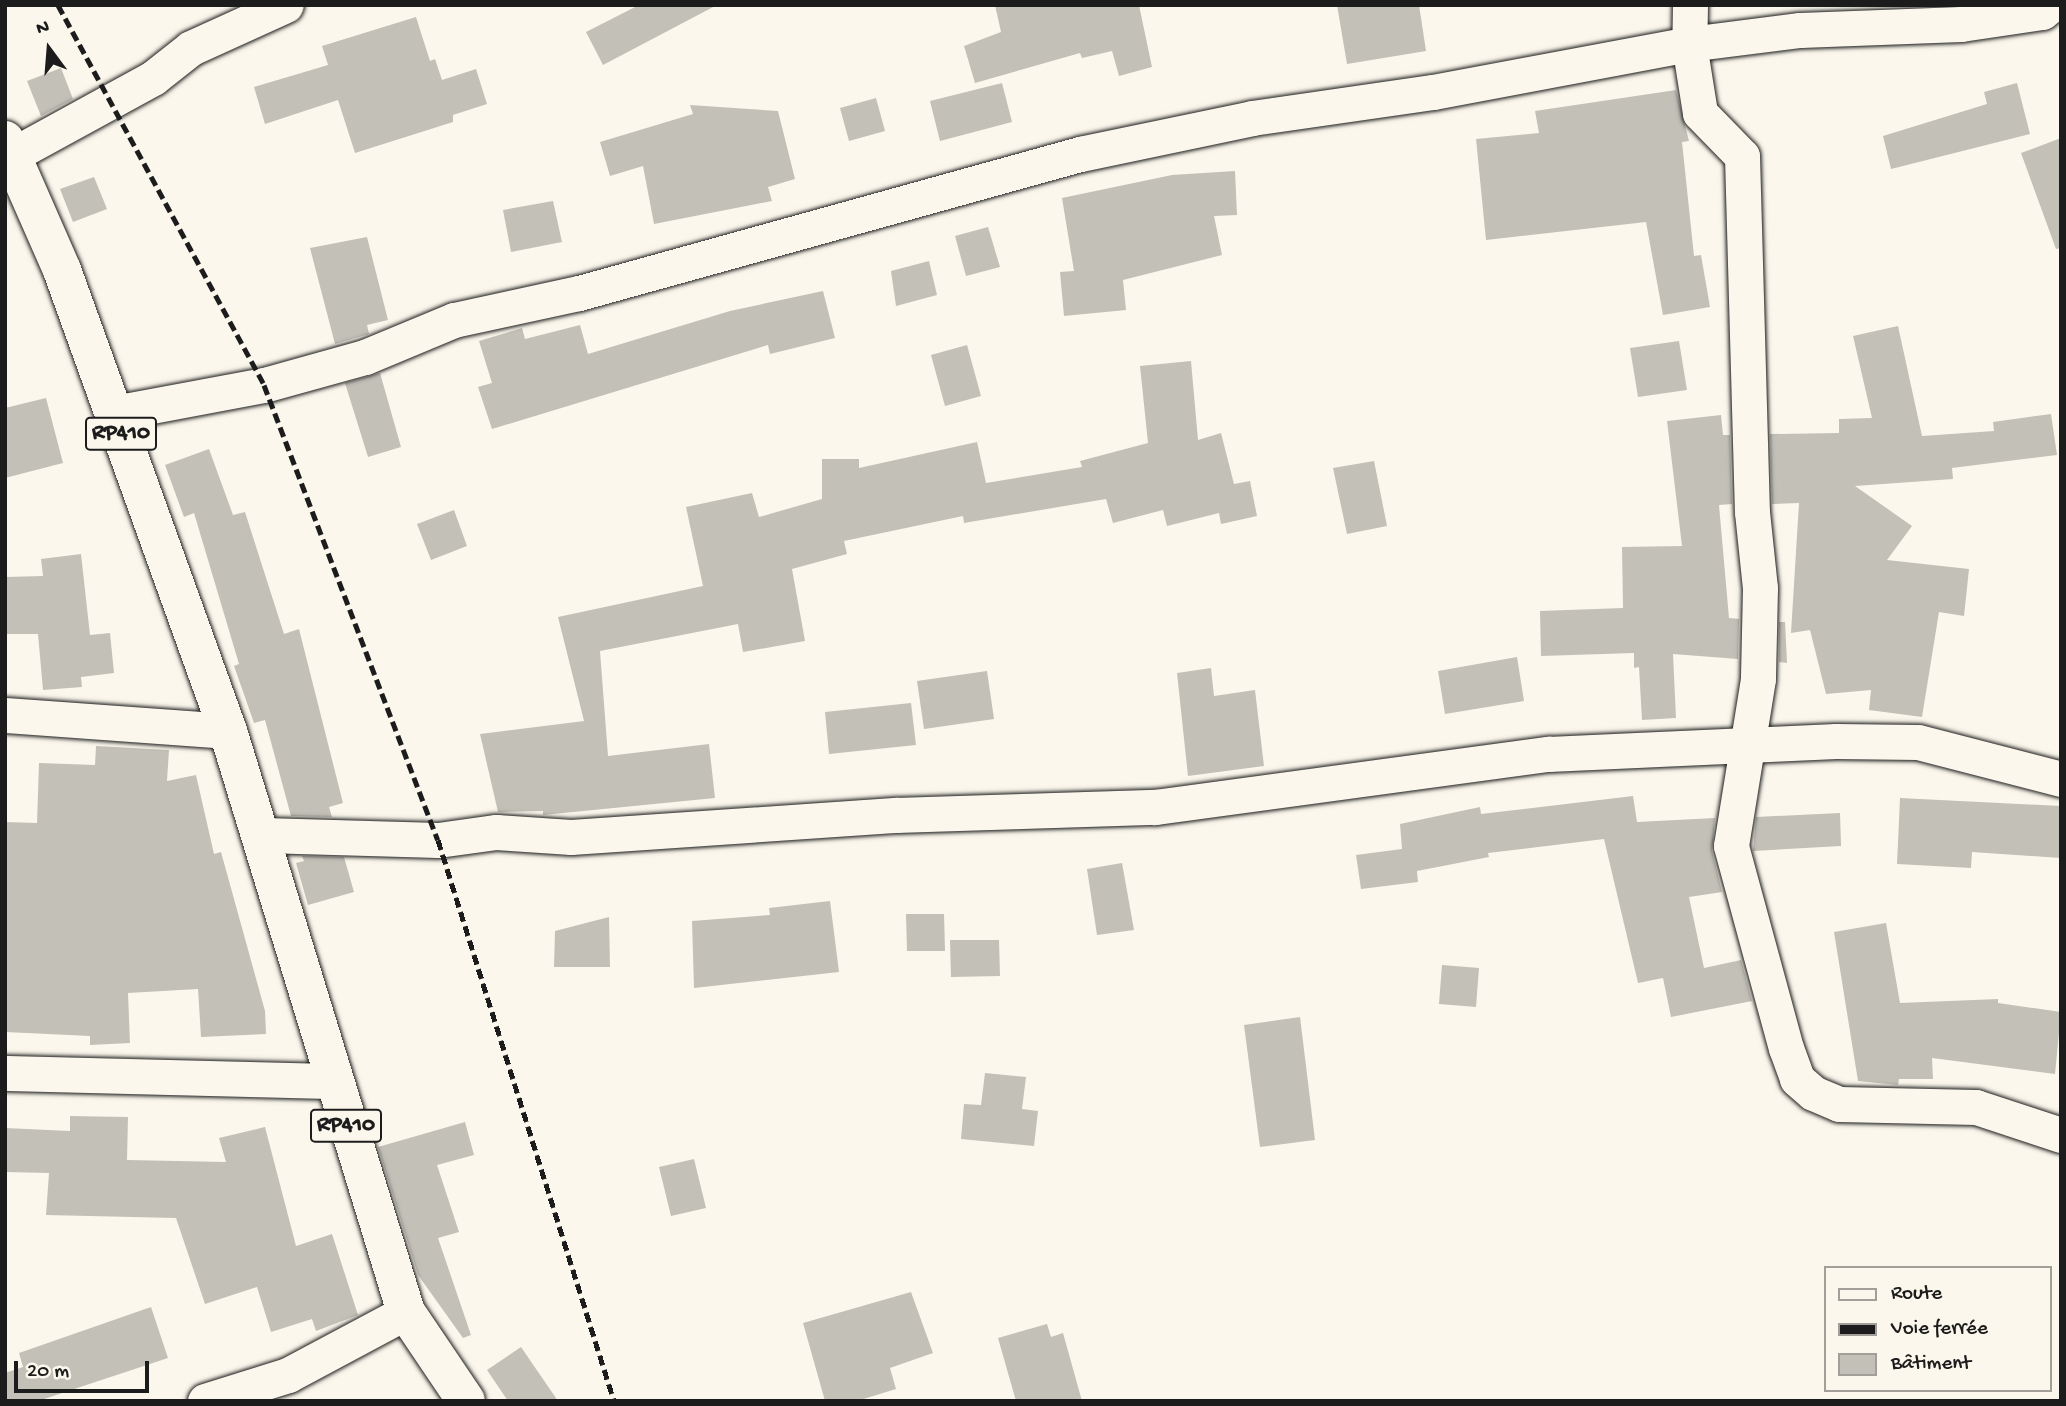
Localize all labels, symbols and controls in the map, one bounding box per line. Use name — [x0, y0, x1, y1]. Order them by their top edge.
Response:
north arrow — [14, 14, 84, 84]
text: N — [34, 16, 52, 41]
road number: RP410 — [84, 414, 158, 454]
road number: RP410 — [309, 1106, 383, 1146]
legend — [1825, 1266, 2052, 1392]
text: Route — [1891, 1282, 1942, 1307]
text: Voie ferrée — [1891, 1317, 1988, 1342]
scale bar — [18, 1346, 152, 1390]
text: Bâtiment — [1891, 1352, 1971, 1377]
text: 20 m — [27, 1360, 69, 1385]

